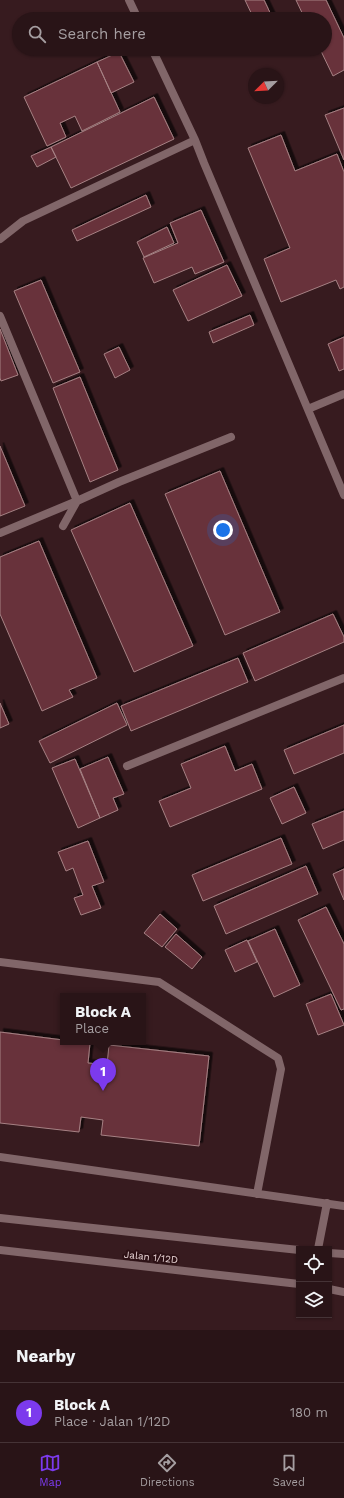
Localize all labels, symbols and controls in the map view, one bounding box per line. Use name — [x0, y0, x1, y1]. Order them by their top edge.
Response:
search box — [12, 12, 332, 56]
icon: search — [26, 23, 48, 45]
text: Search here — [58, 25, 146, 43]
north arrow — [248, 68, 284, 104]
your location — [213, 520, 233, 540]
popup — [60, 993, 146, 1045]
text: Block A — [75, 1003, 131, 1021]
text: Place — [75, 1021, 109, 1036]
pin: 1 — [90, 1058, 116, 1091]
map controls — [296, 1246, 332, 1318]
button: locate — [296, 1246, 332, 1282]
street label: Jalan 1/12D — [123, 1249, 179, 1265]
button: layers — [296, 1282, 332, 1318]
text: Nearby — [16, 1346, 75, 1366]
text: Block A — [54, 1396, 110, 1414]
text: 1 — [26, 1405, 32, 1420]
text: 180 m — [290, 1405, 328, 1420]
text: Place · Jalan 1/12D — [54, 1414, 170, 1429]
tab: Map — [39, 1452, 62, 1489]
tab: Directions — [140, 1452, 194, 1489]
tab: Saved — [273, 1452, 305, 1489]

